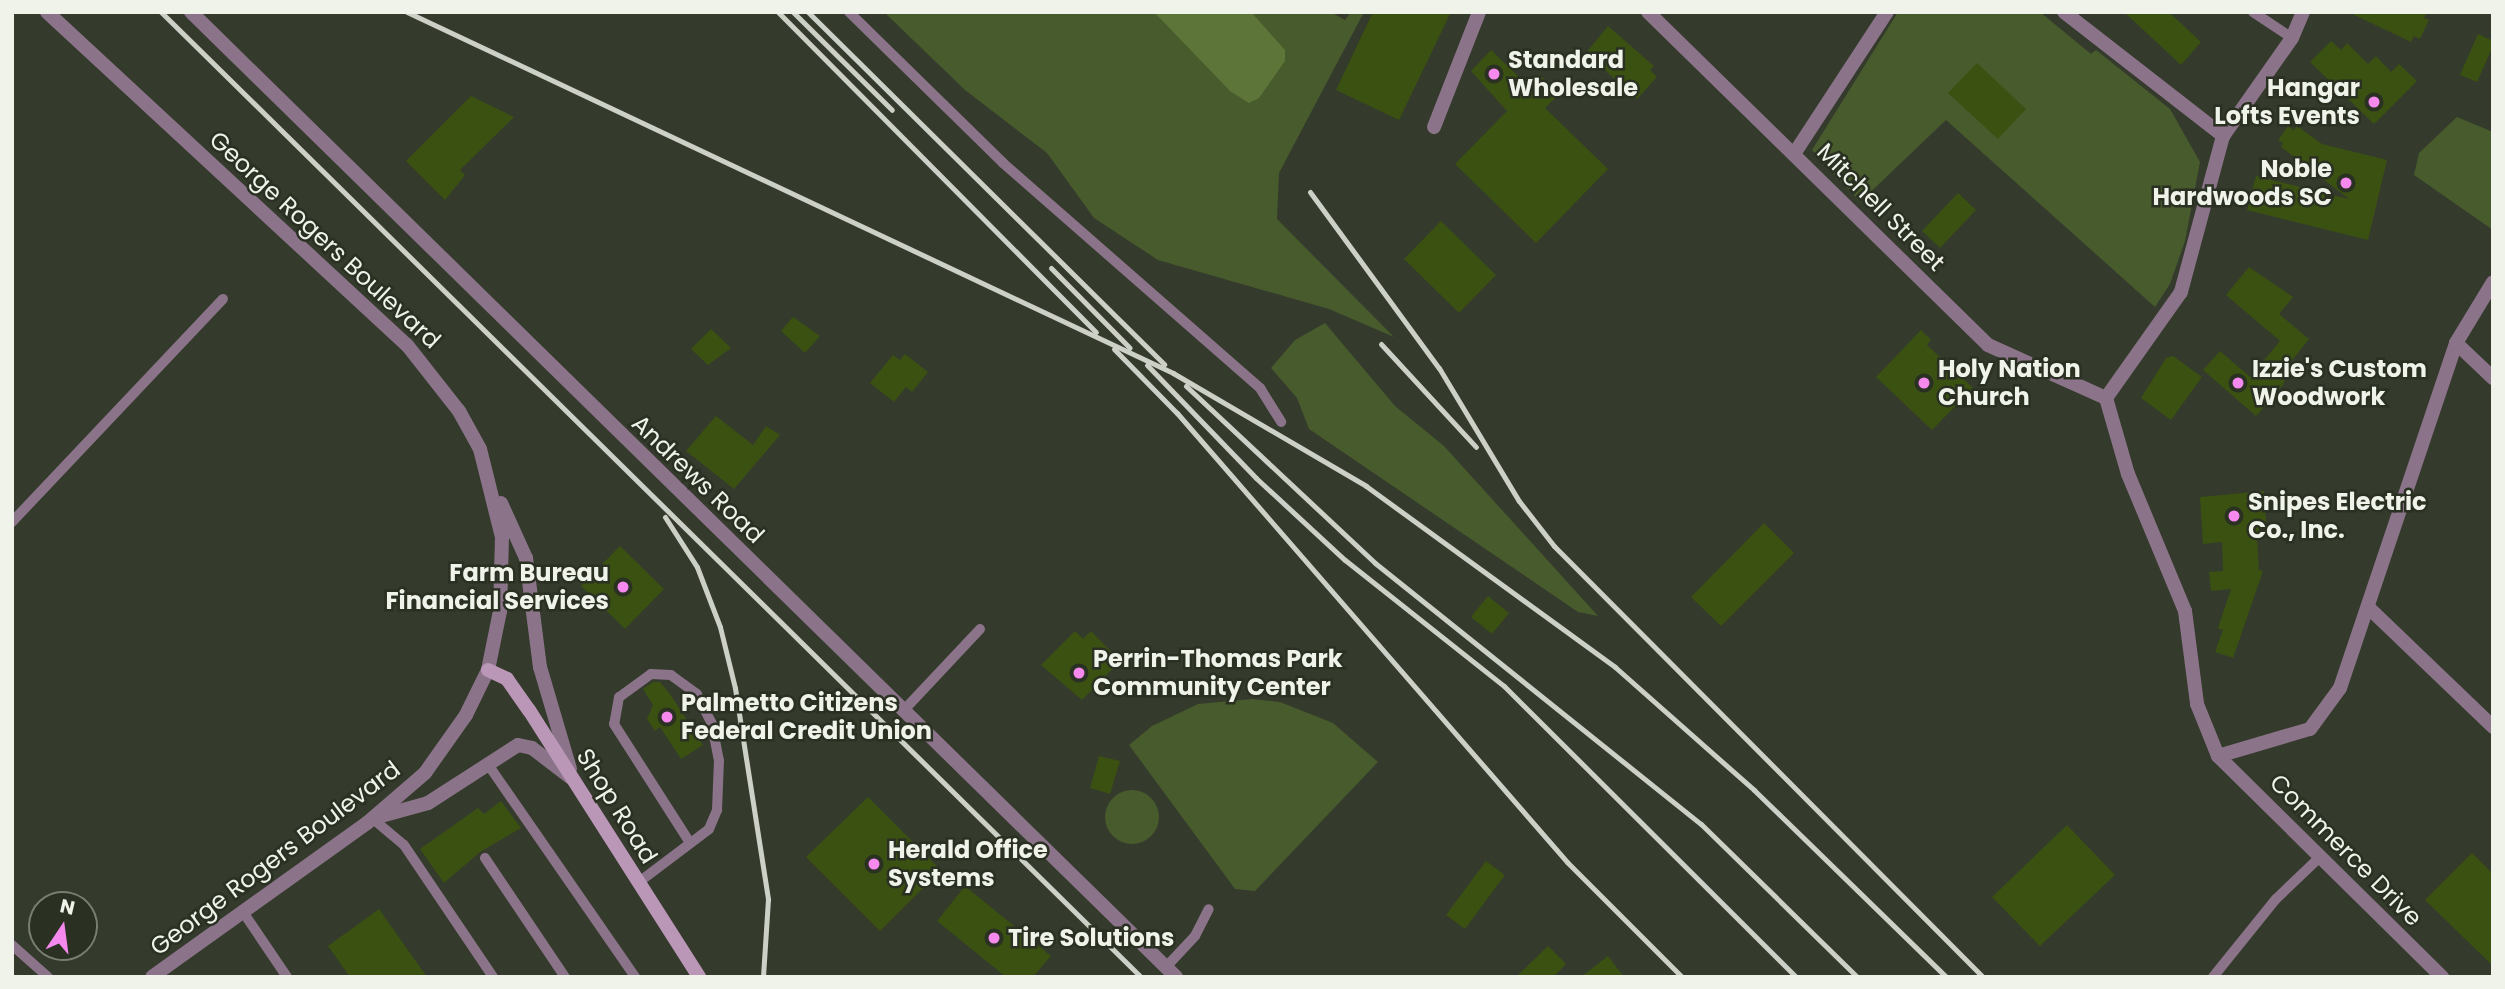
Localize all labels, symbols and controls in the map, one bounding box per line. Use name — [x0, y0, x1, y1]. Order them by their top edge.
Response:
place label: Standard Wholesale — [1508, 46, 1638, 102]
marker: Standard Wholesale — [1486, 66, 1502, 82]
place label: Hangar Lofts Events — [2214, 74, 2360, 130]
marker: Hangar Lofts Events — [2366, 94, 2382, 110]
street label: George Rogers Boulevard — [204, 125, 446, 355]
street label: Mitchell Street — [1811, 137, 1951, 277]
place label: Noble Hardwoods SC — [2152, 155, 2332, 211]
marker: Noble Hardwoods SC — [2338, 175, 2354, 191]
place label: Holy Nation Church — [1938, 355, 2081, 411]
place label: Izzie's Custom Woodwork — [2252, 355, 2427, 411]
marker: Holy Nation Church — [1916, 375, 1932, 391]
marker: Izzie's Custom Woodwork — [2230, 375, 2246, 391]
street label: Andrews Road — [626, 409, 770, 549]
place label: Snipes Electric Co., Inc. — [2248, 488, 2427, 544]
marker: Snipes Electric Co., Inc. — [2226, 508, 2242, 524]
place label: Farm Bureau Financial Services — [385, 559, 609, 615]
marker: Farm Bureau Financial Services — [615, 579, 631, 595]
place label: Perrin-Thomas Park Community Center — [1093, 645, 1343, 701]
marker: Perrin-Thomas Park Community Center — [1071, 665, 1087, 681]
place label: Palmetto Citizens Federal Credit Union — [681, 689, 932, 745]
marker: Palmetto Citizens Federal Credit Union — [659, 709, 675, 725]
street label: Shop Road — [570, 743, 664, 869]
street label: George Rogers Boulevard — [144, 755, 406, 961]
street label: Commerce Drive — [2264, 768, 2428, 932]
place label: Herald Office Systems — [888, 836, 1048, 892]
marker: Herald Office Systems — [866, 856, 882, 872]
north arrow — [28, 891, 98, 961]
text: N — [57, 892, 77, 922]
place label: Tire Solutions — [1008, 924, 1174, 952]
marker: Tire Solutions — [986, 930, 1002, 946]

